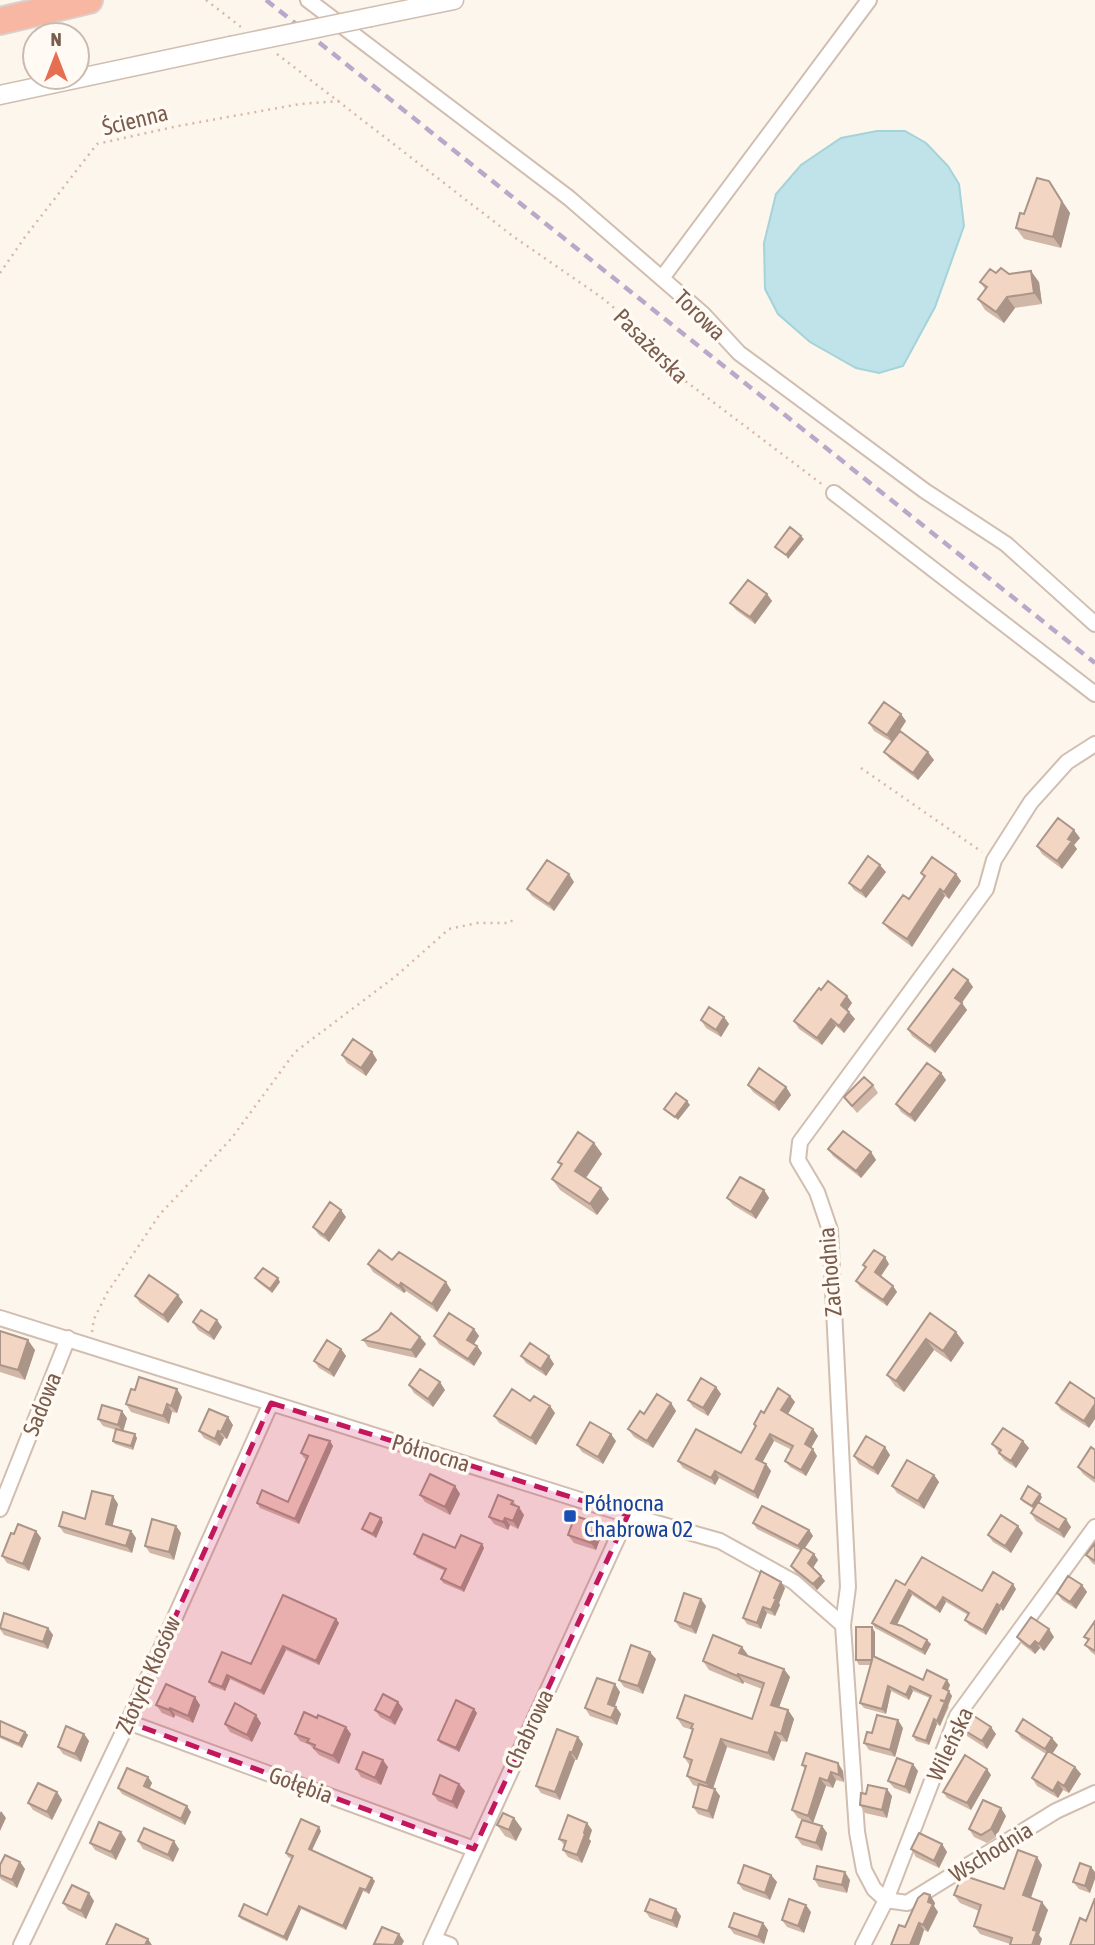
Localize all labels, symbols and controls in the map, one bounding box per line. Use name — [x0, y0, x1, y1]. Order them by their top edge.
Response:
north arrow — [21, 21, 91, 91]
text: N — [50, 28, 62, 50]
street label: Ścienna — [99, 99, 171, 141]
street label: Torowa — [669, 284, 731, 346]
street label: Pasażerska — [608, 303, 694, 389]
street label: Zachodnia — [813, 1226, 847, 1318]
street label: Sadowa — [18, 1369, 66, 1439]
street label: Północna — [389, 1429, 473, 1477]
place label: Północna Chabrowa 02 — [584, 1490, 693, 1542]
marker: Północna Chabrowa 02 — [562, 1508, 578, 1524]
street label: Złotych Kłosów — [110, 1612, 186, 1738]
street label: Chabrowa — [499, 1685, 559, 1773]
street label: Wileńska — [922, 1703, 978, 1785]
street label: Gołębia — [265, 1761, 337, 1809]
street label: Wschodnia — [945, 1816, 1037, 1888]

